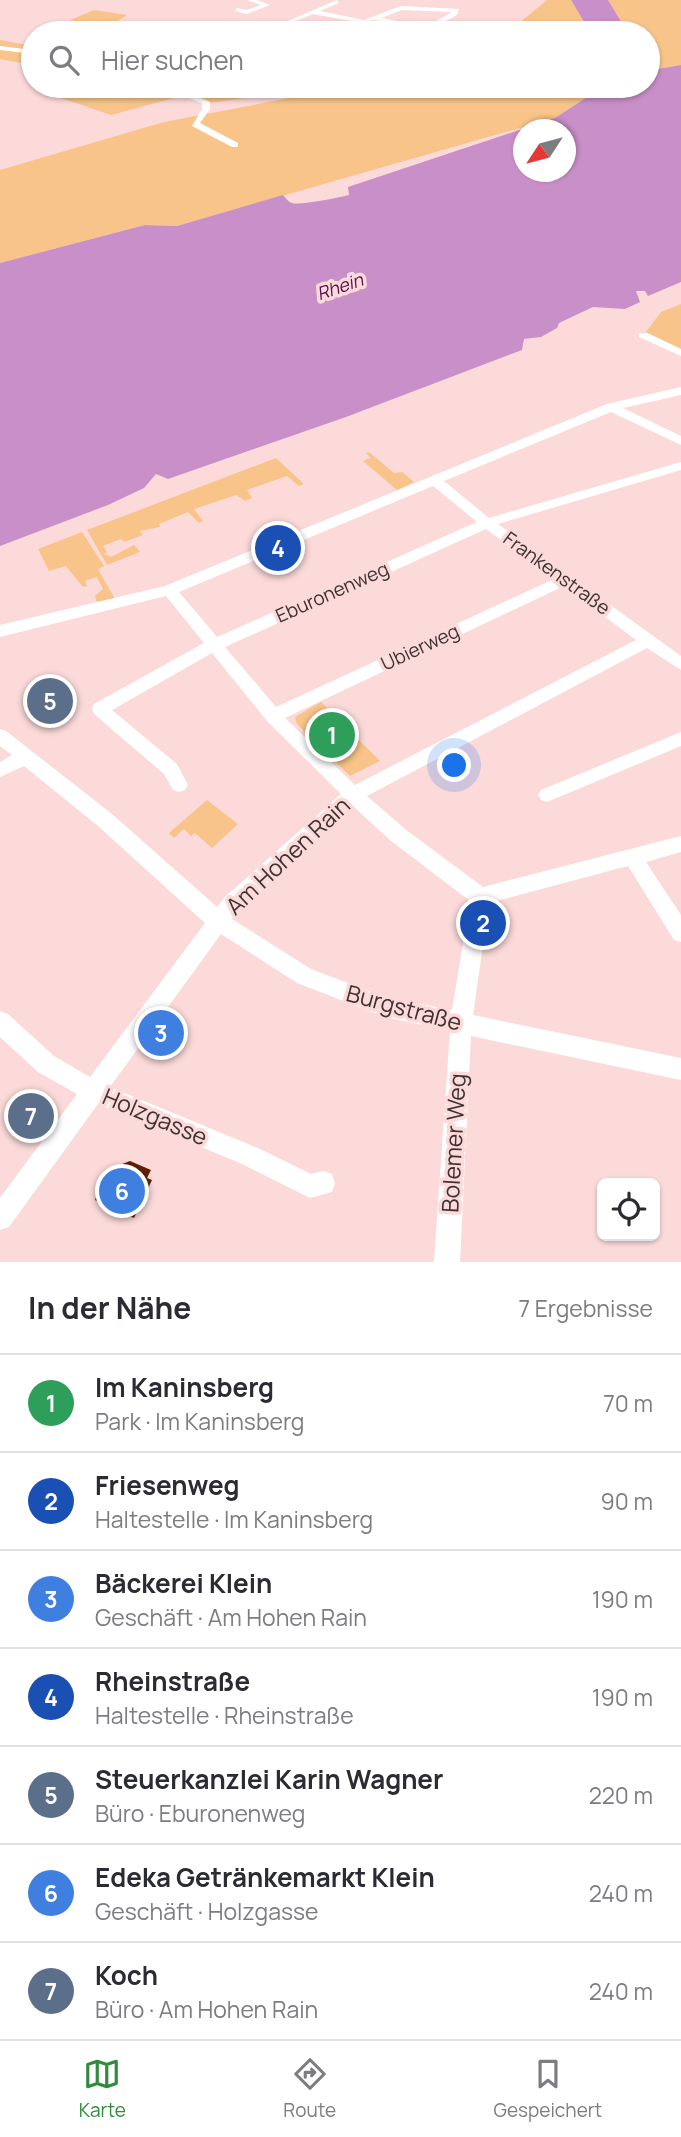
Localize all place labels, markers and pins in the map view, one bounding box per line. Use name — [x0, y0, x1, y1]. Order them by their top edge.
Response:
pin: 4 — [255, 522, 301, 574]
pin: 5 — [27, 675, 73, 727]
pin: 1 — [309, 709, 355, 761]
pin: 2 — [460, 897, 506, 949]
pin: 3 — [138, 1007, 184, 1059]
pin: 7 — [8, 1090, 54, 1142]
pin: 6 — [99, 1165, 145, 1217]

